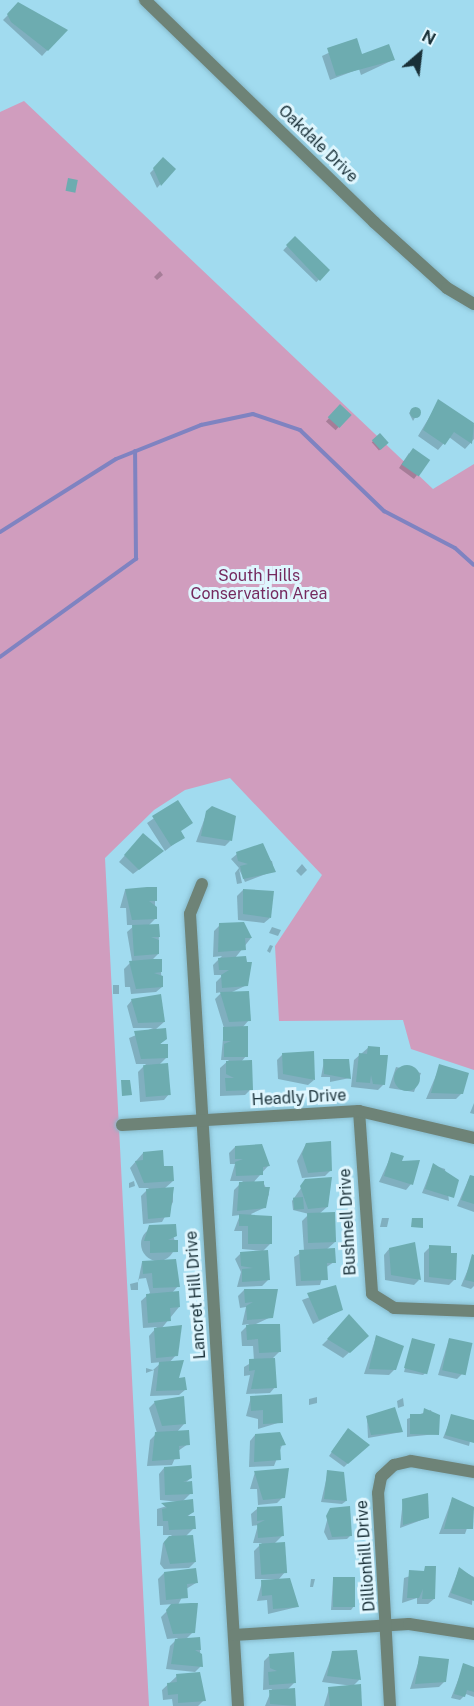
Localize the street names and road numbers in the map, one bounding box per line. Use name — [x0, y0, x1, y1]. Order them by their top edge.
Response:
street label: Oakdale Drive — [274, 101, 362, 187]
street label: Headly Drive — [251, 1086, 347, 1110]
street label: Bushnell Drive — [336, 1168, 360, 1276]
street label: Lancret Hill Drive — [182, 1230, 210, 1360]
street label: Dillionhill Drive — [353, 1500, 379, 1612]

